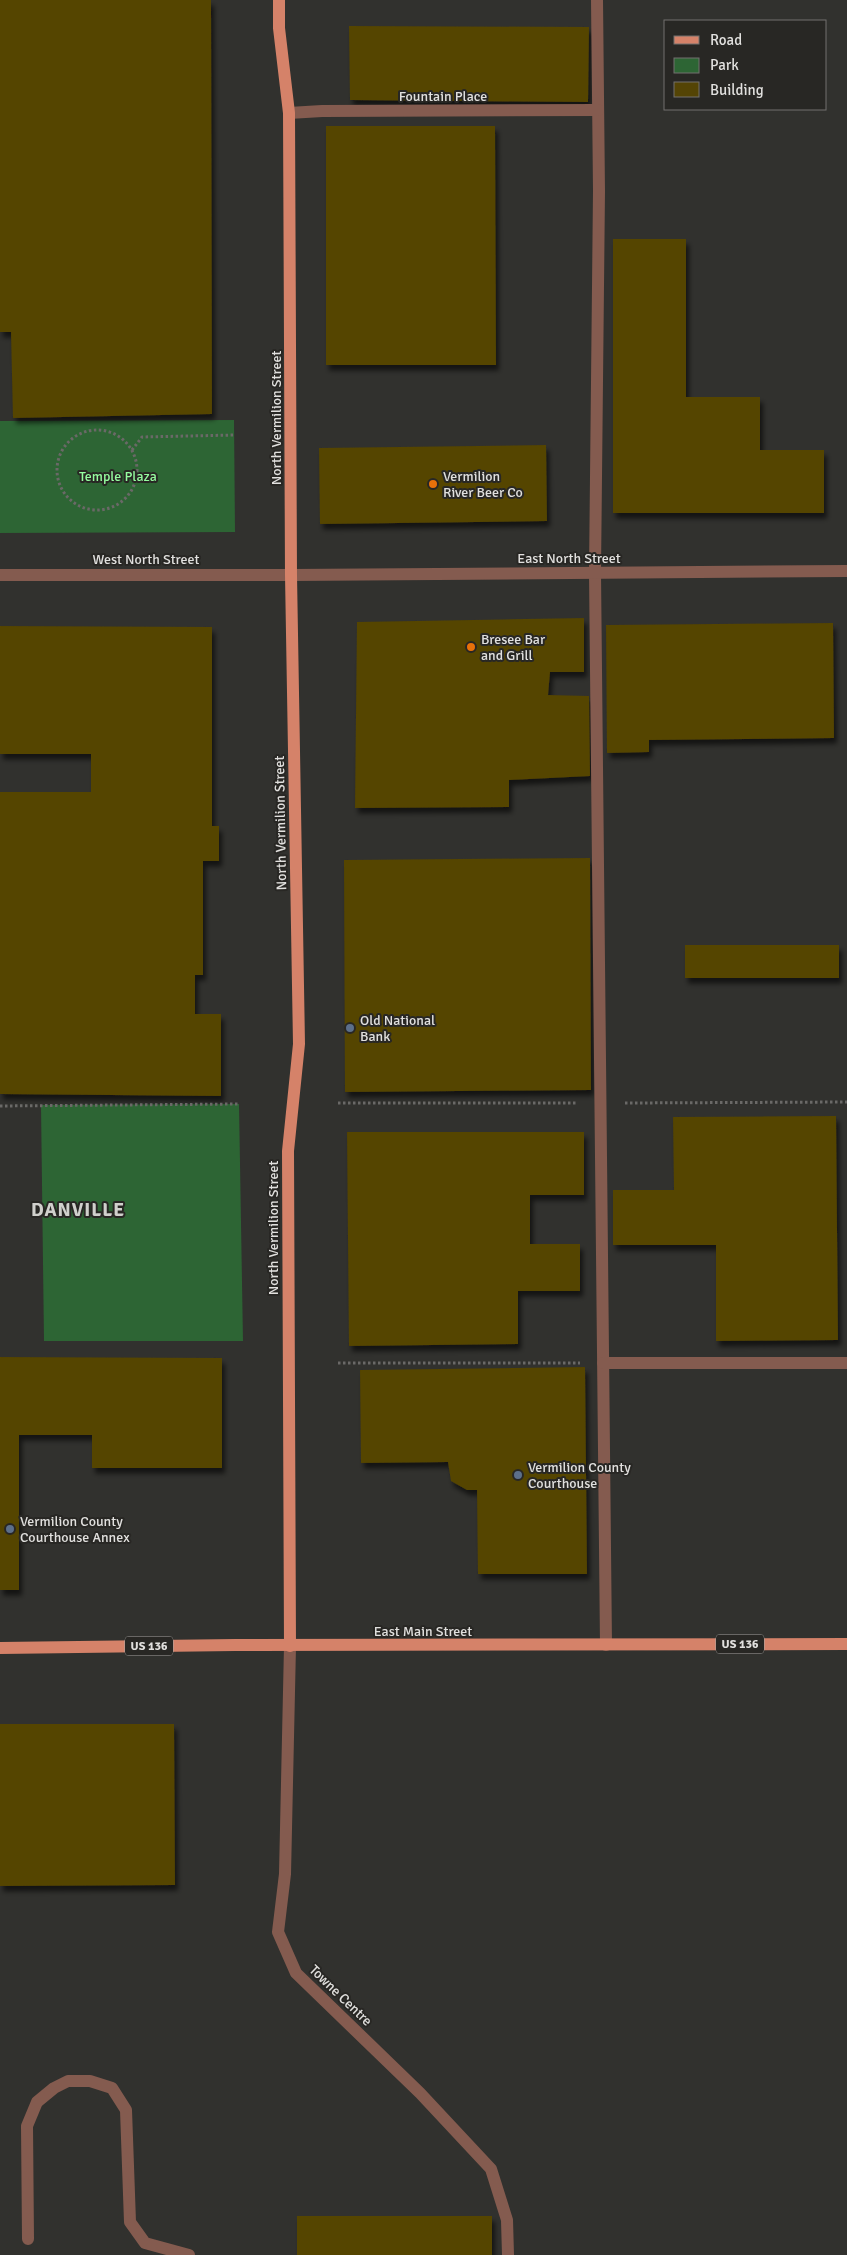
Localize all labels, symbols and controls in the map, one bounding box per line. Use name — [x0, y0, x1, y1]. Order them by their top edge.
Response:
legend — [664, 20, 827, 110]
text: Road — [710, 31, 742, 49]
text: Park — [710, 56, 739, 74]
text: Building — [710, 81, 764, 99]
street label: Fountain Place — [399, 88, 487, 105]
street label: North Vermilion Street — [268, 351, 285, 485]
park label: Temple Plaza — [79, 468, 157, 485]
place label: Vermilion River Beer Co — [443, 468, 523, 501]
marker: Vermilion River Beer Co — [427, 478, 439, 490]
street label: East North Street — [517, 550, 621, 567]
street label: West North Street — [93, 551, 199, 568]
place label: Bresee Bar and Grill — [481, 631, 546, 664]
marker: Bresee Bar and Grill — [465, 641, 477, 653]
street label: North Vermilion Street — [271, 755, 290, 890]
place label: Old National Bank — [360, 1012, 435, 1045]
marker: Old National Bank — [344, 1022, 356, 1034]
street label: North Vermilion Street — [265, 1161, 282, 1295]
district label: DANVILLE — [31, 1198, 125, 1222]
place label: Vermilion County Courthouse — [528, 1459, 631, 1492]
marker: Vermilion County Courthouse — [512, 1469, 524, 1481]
place label: Vermilion County Courthouse Annex — [20, 1513, 130, 1546]
marker: Vermilion County Courthouse Annex — [4, 1523, 16, 1535]
street label: East Main Street — [374, 1623, 472, 1640]
road number: US 136 — [716, 1635, 764, 1654]
road number: US 136 — [125, 1636, 173, 1655]
street label: Towne Centre — [306, 1961, 376, 2029]

